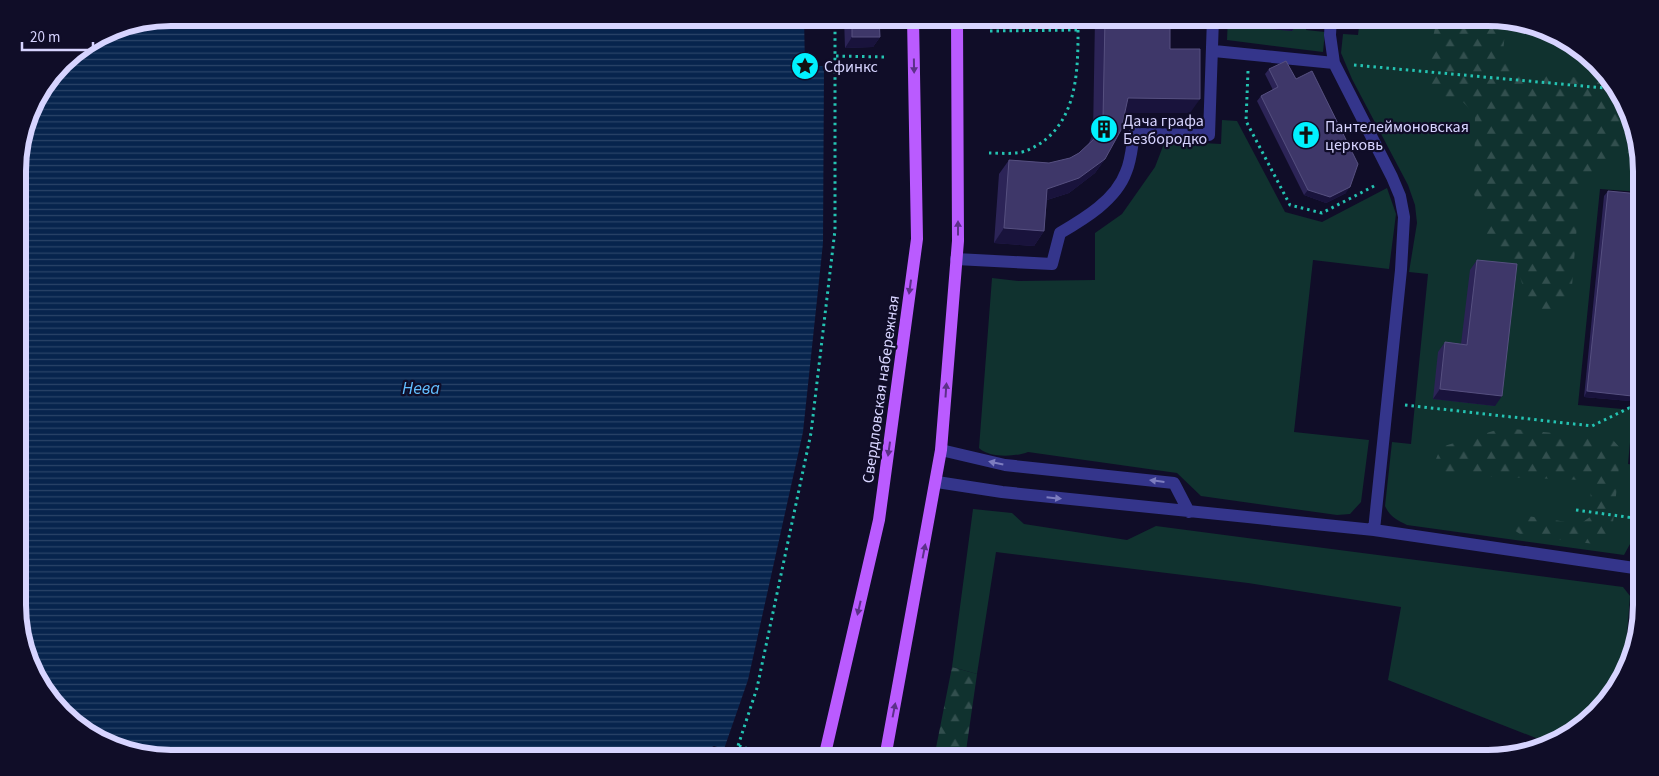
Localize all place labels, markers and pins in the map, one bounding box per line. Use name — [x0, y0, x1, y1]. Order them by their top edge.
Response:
place icon: Сфинкс — [790, 51, 820, 81]
place label: Сфинкс — [824, 56, 878, 78]
place label: Дача графа Безбородко — [1123, 110, 1207, 150]
building icon: Дача графа Безбородко — [1089, 114, 1119, 144]
place label: Пантелеймоновская церковь — [1325, 116, 1469, 156]
church icon: Пантелеймоновская церковь — [1291, 120, 1321, 150]

